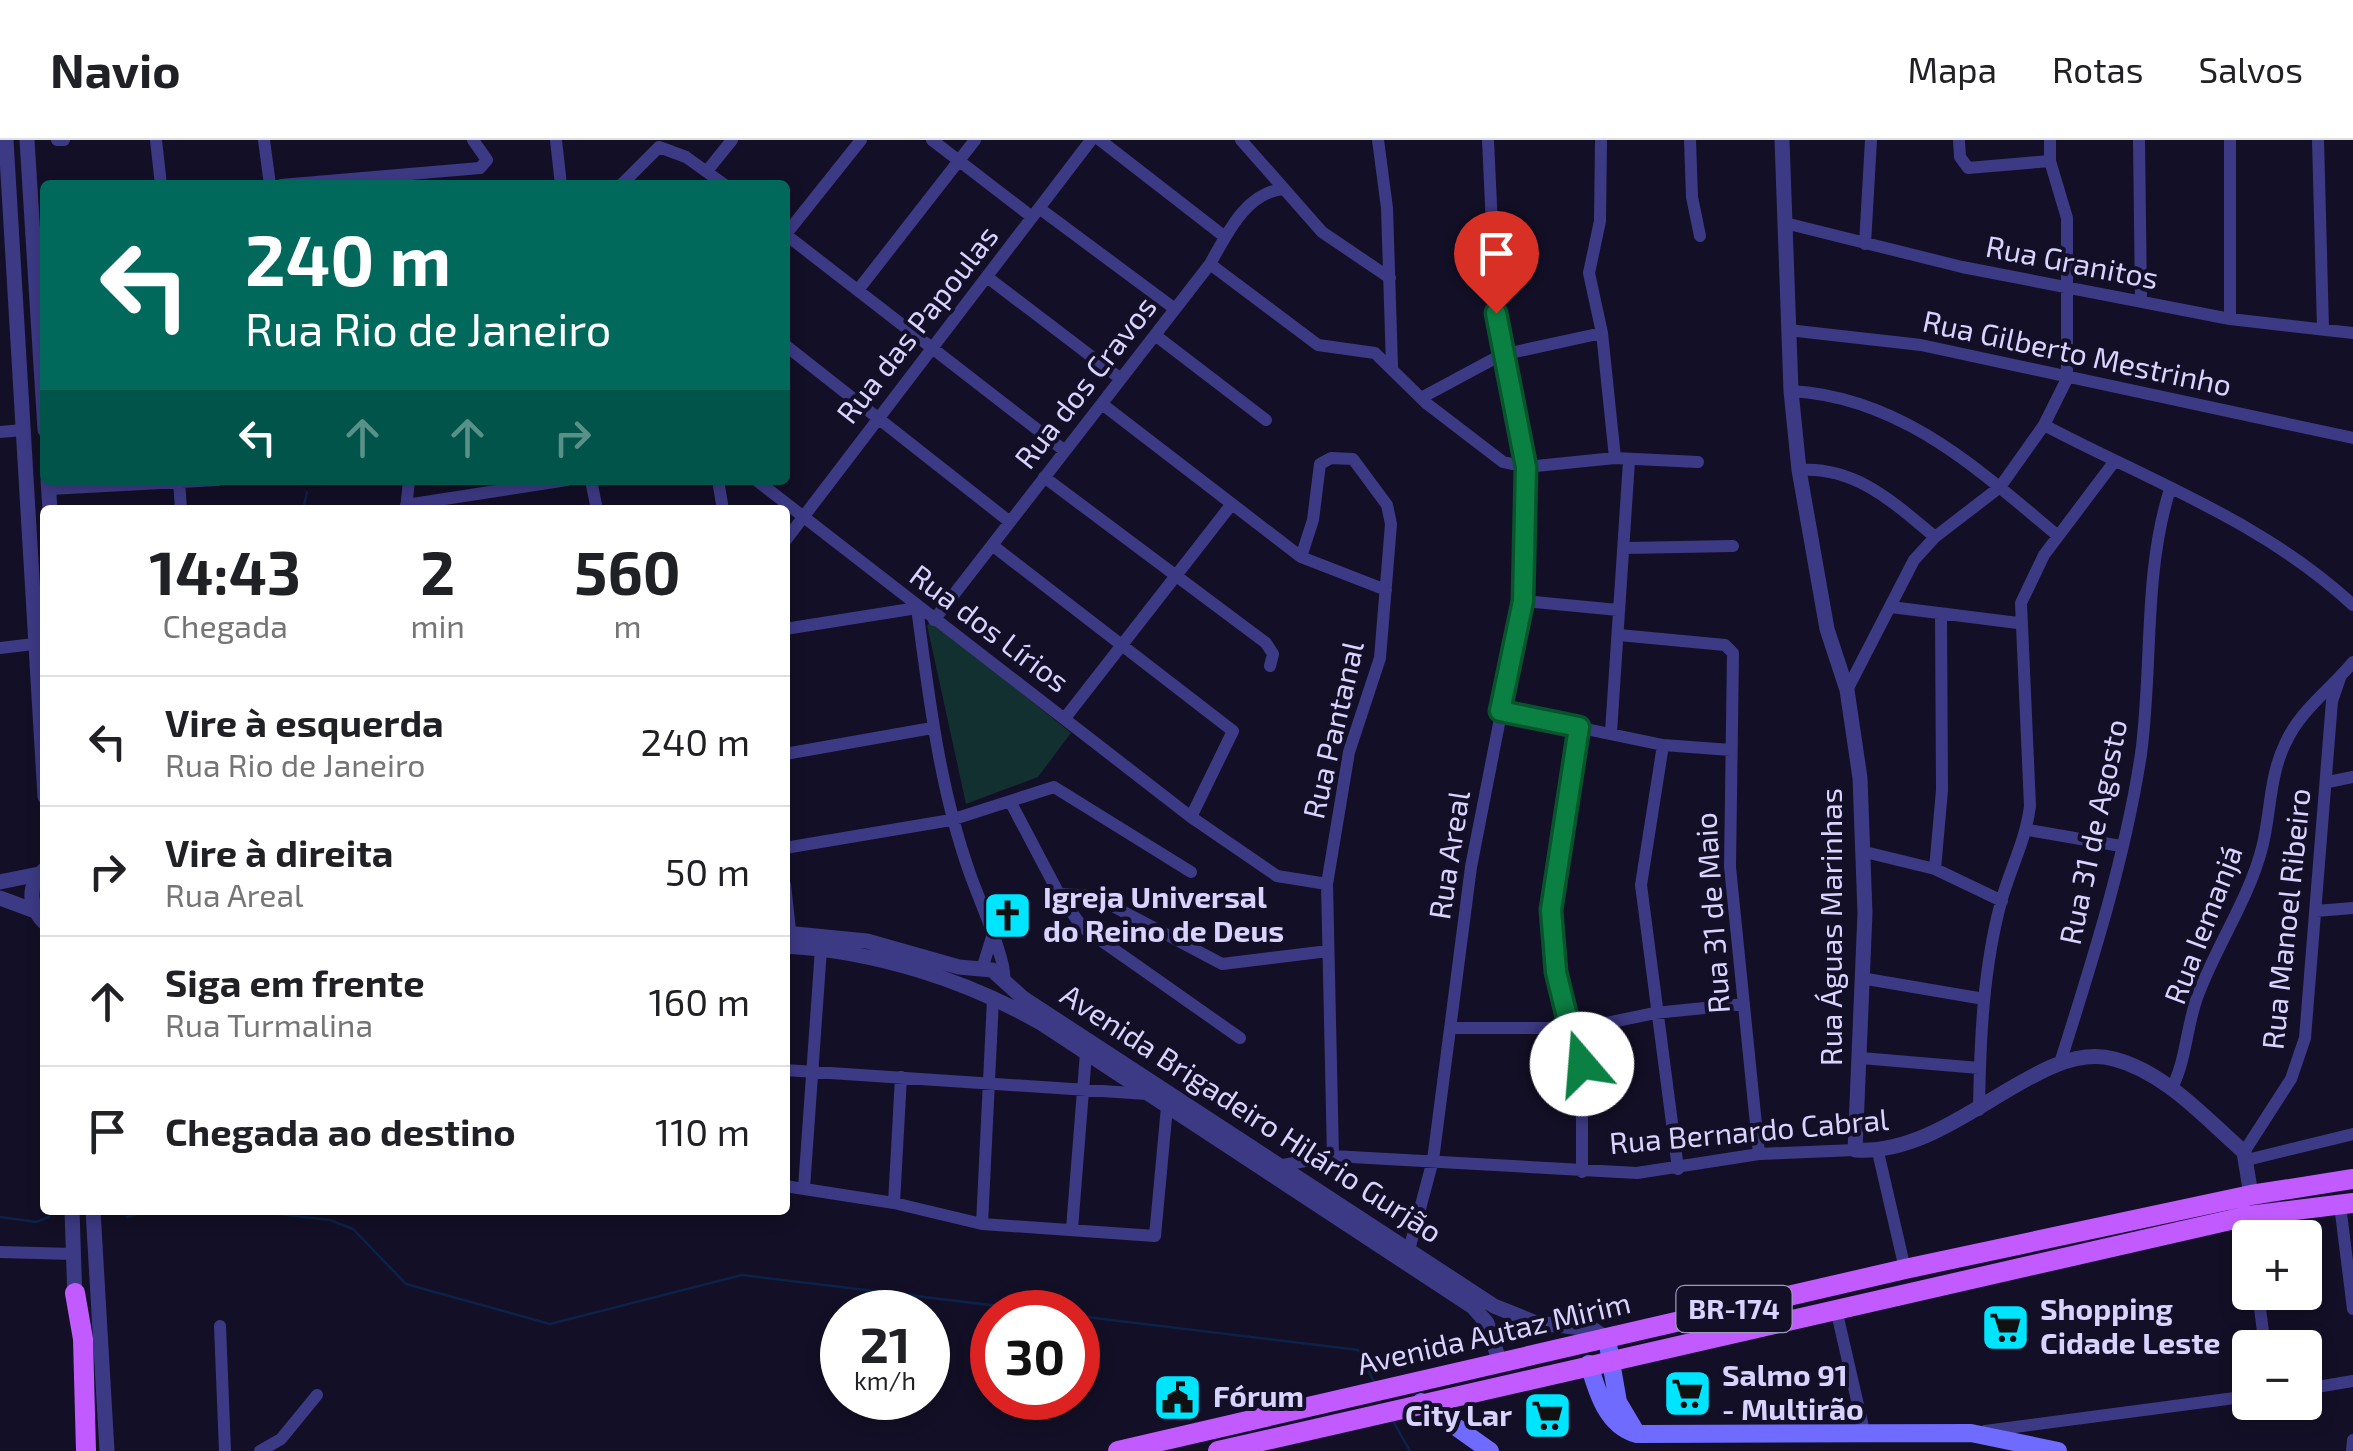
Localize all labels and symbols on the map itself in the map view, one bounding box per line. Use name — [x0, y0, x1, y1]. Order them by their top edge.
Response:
pin — [1454, 211, 1539, 314]
street label: Rua das Papoulas — [828, 218, 1005, 430]
street label: Rua Granitos — [1983, 227, 2162, 295]
street label: Rua dos Cravos — [1006, 289, 1163, 475]
street label: Rua Gilberto Mestrinho — [1920, 302, 2235, 402]
street label: Rua dos Lírios — [904, 556, 1077, 699]
street label: Rua Pantanal — [1294, 637, 1370, 822]
street label: Rua 31 de Agosto — [2051, 716, 2134, 948]
street label: Rua Manoel Ribeiro — [2253, 786, 2317, 1051]
street label: Rua Areal — [1420, 788, 1476, 922]
street label: Rua Águas Marinhas — [1812, 788, 1848, 1066]
street label: Rua 31 de Maio — [1686, 811, 1736, 1015]
street label: Rua Iemanjá — [2155, 840, 2249, 1009]
place label: Igreja Universal do Reino de Deus — [1043, 878, 1284, 948]
church icon: Igreja Universal do Reino de Deus — [982, 889, 1034, 941]
street label: Avenida Brigadeiro Hilário Gurjão — [1055, 975, 1449, 1249]
position arrow — [1530, 1012, 1634, 1116]
street label: Rua Bernardo Cabral — [1608, 1100, 1890, 1160]
street label: Avenida Autaz Mirim — [1353, 1283, 1634, 1381]
road number: BR-174 — [1676, 1286, 1792, 1332]
speed limit sign: 30 — [970, 1290, 1100, 1420]
place label: Shopping Cidade Leste — [2040, 1290, 2220, 1360]
supermarket icon: Shopping Cidade Leste — [1979, 1301, 2031, 1353]
place label: Salmo 91 - Multirão — [1722, 1356, 1864, 1426]
supermarket icon: Salmo 91 - Multirão — [1661, 1367, 1713, 1419]
public building icon: Fórum — [1152, 1371, 1204, 1423]
place label: Fórum — [1213, 1377, 1304, 1413]
supermarket icon: City Lar — [1521, 1390, 1573, 1442]
place label: City Lar — [1405, 1396, 1512, 1433]

